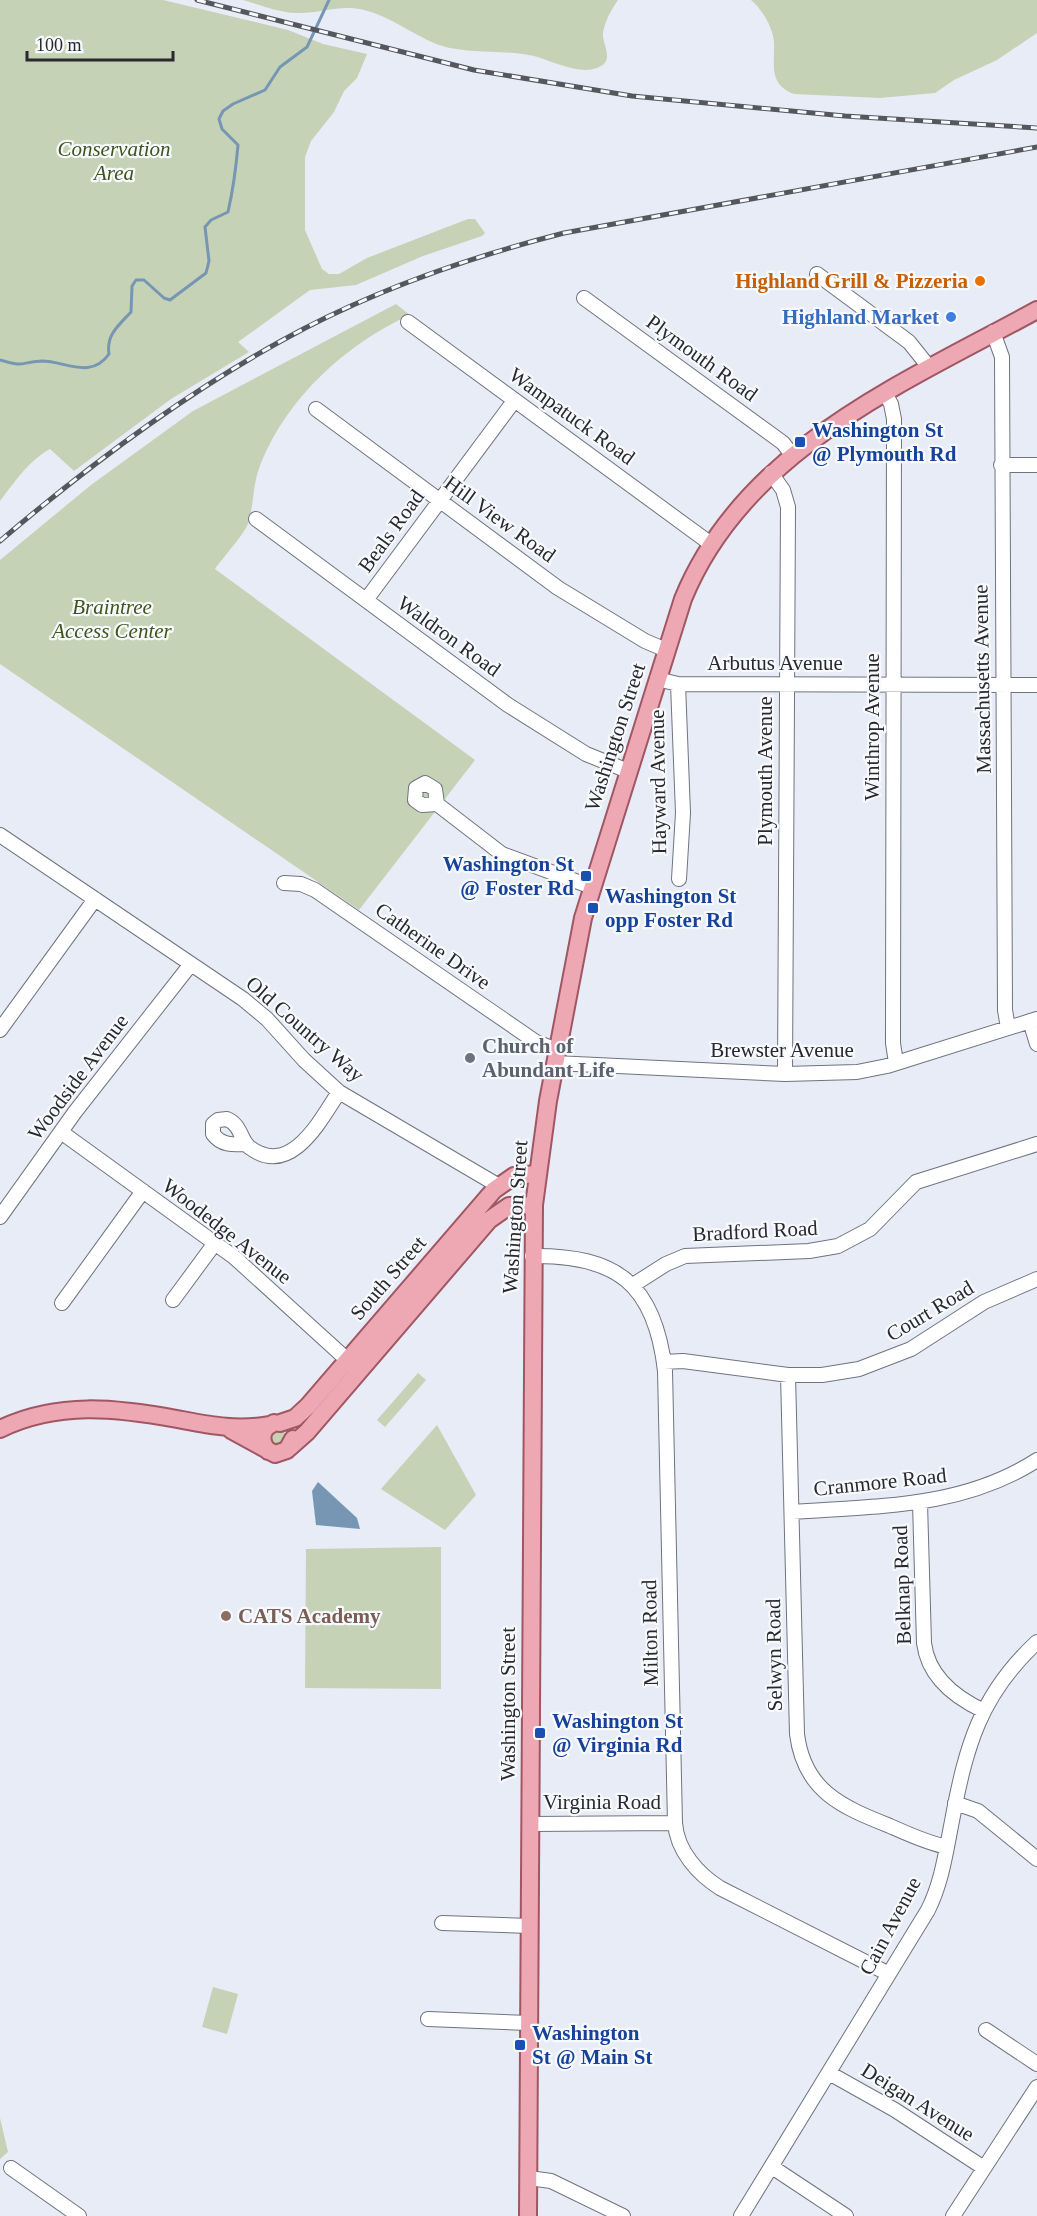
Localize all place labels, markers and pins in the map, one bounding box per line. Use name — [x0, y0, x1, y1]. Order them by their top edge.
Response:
place label: Highland Grill & Pizzeria — [735, 269, 968, 293]
marker: Highland Grill & Pizzeria — [973, 274, 987, 288]
place label: Highland Market — [782, 305, 939, 329]
marker: Highland Market — [944, 310, 958, 324]
place label: Washington St @ Plymouth Rd — [812, 418, 957, 466]
marker: Washington St @ Plymouth Rd — [793, 435, 807, 449]
place label: Washington St @ Foster Rd — [443, 852, 574, 900]
marker: Washington St @ Foster Rd — [579, 869, 593, 883]
place label: Washington St opp Foster Rd — [605, 884, 736, 932]
marker: Washington St opp Foster Rd — [586, 901, 600, 915]
place label: Church of Abundant Life — [482, 1034, 614, 1082]
marker: Church of Abundant Life — [463, 1051, 477, 1065]
place label: CATS Academy — [238, 1604, 381, 1628]
marker: CATS Academy — [219, 1609, 233, 1623]
place label: Washington St @ Virginia Rd — [552, 1709, 683, 1757]
marker: Washington St @ Virginia Rd — [533, 1726, 547, 1740]
place label: Washington St @ Main St — [532, 2021, 652, 2069]
marker: Washington St @ Main St — [513, 2038, 527, 2052]

